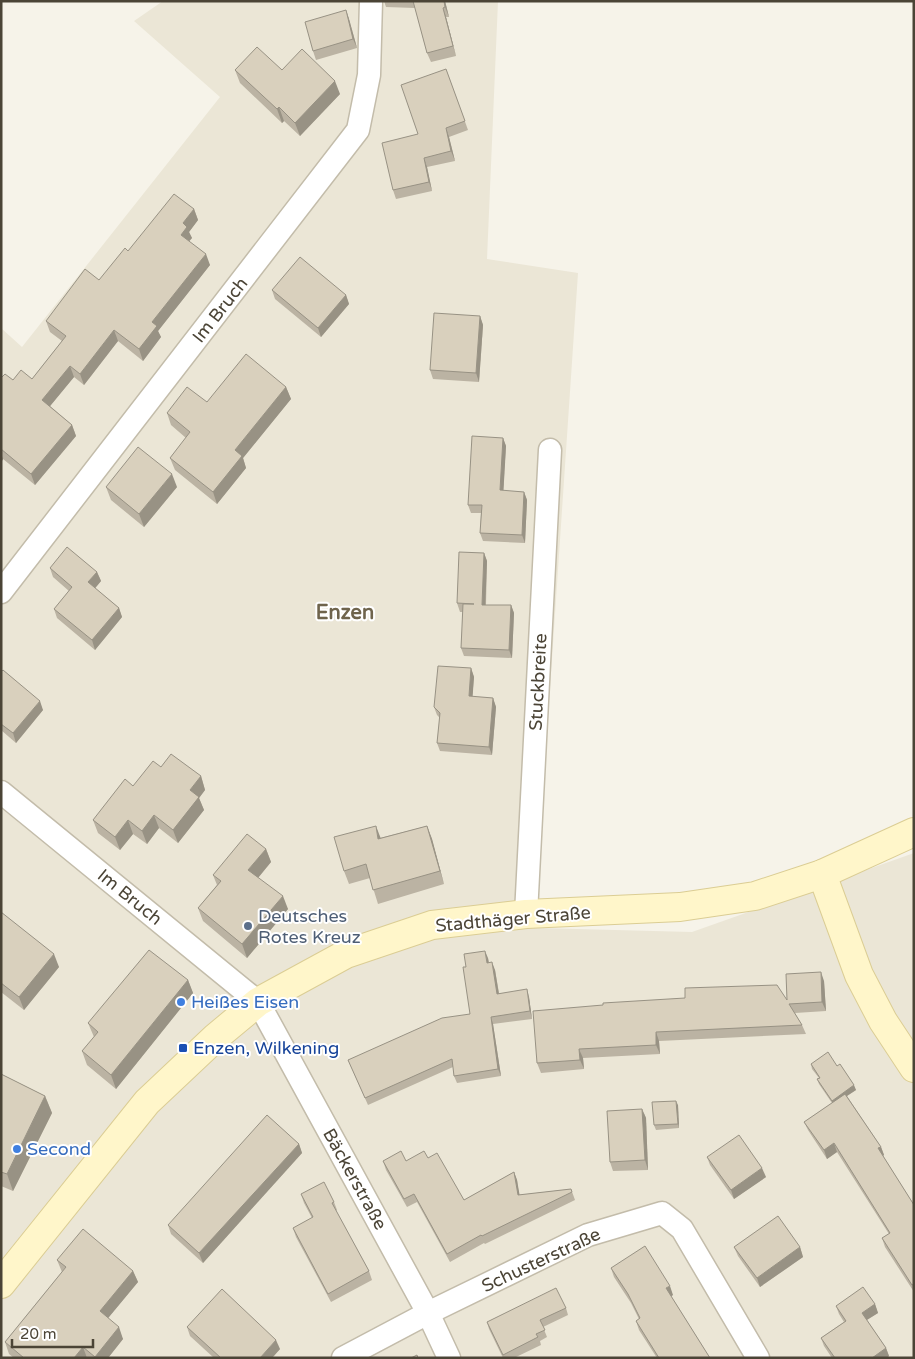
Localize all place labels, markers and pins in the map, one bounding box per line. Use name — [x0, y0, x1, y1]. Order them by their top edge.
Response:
place label: Deutsches Rotes Kreuz — [258, 905, 361, 948]
marker: Deutsches Rotes Kreuz — [242, 920, 254, 932]
place label: Heißes Eisen — [191, 991, 299, 1013]
marker: Heißes Eisen — [175, 996, 187, 1008]
place label: Enzen, Wilkening — [193, 1037, 339, 1059]
marker: Enzen, Wilkening — [177, 1042, 189, 1054]
place label: Second — [27, 1138, 91, 1160]
marker: Second — [11, 1143, 23, 1155]

